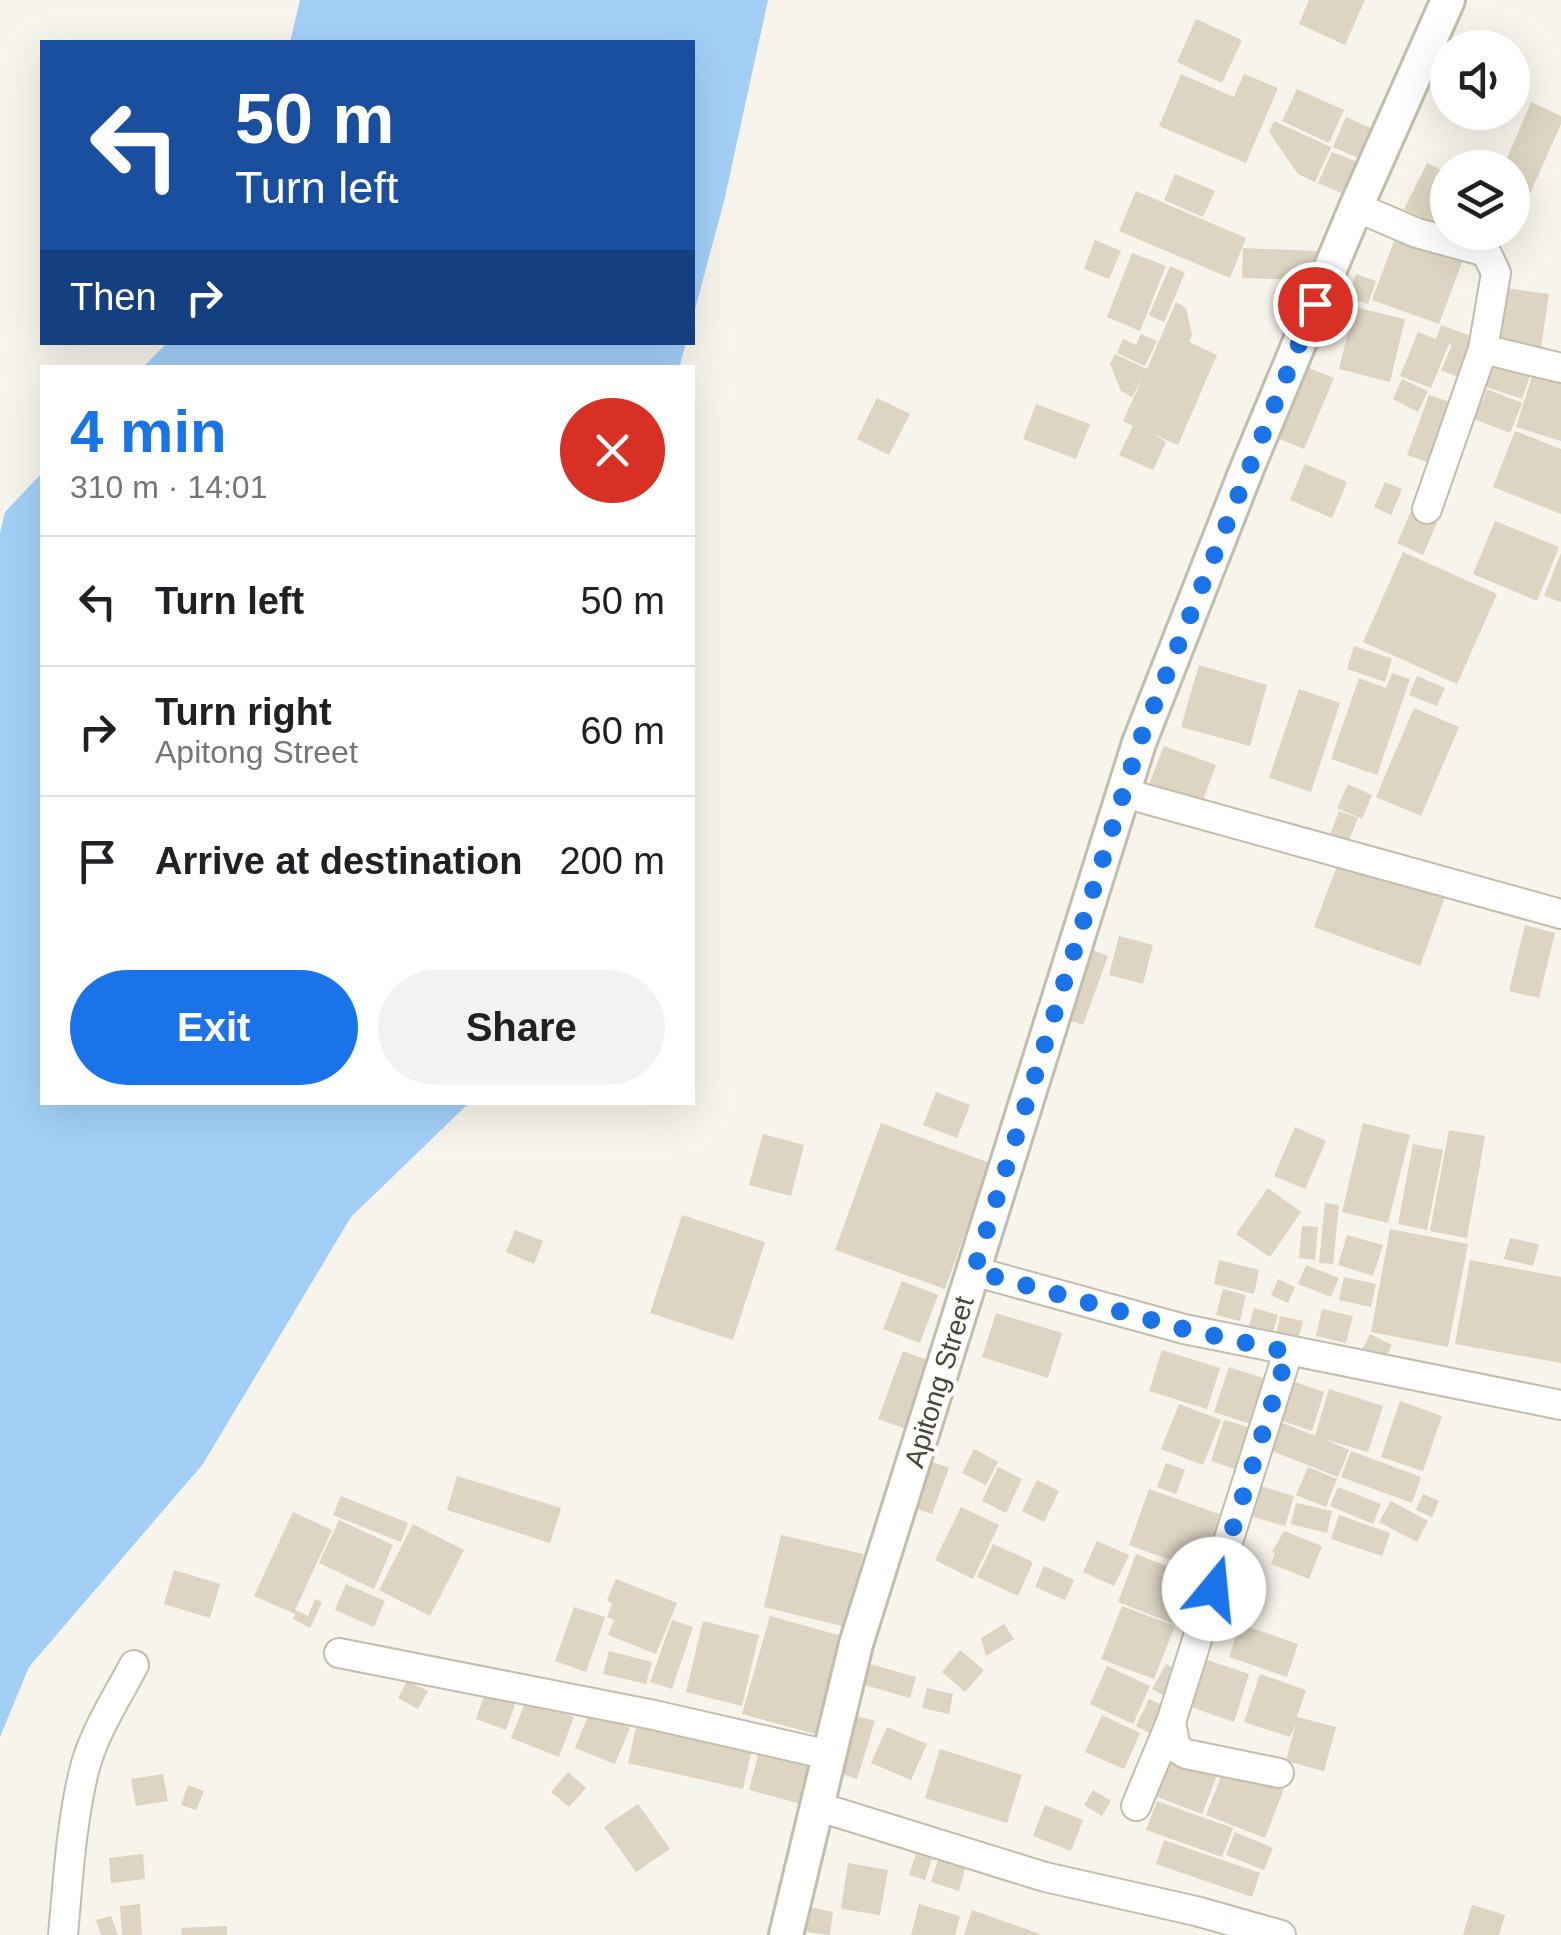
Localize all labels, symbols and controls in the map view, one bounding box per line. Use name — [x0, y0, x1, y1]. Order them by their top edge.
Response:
map controls — [1430, 30, 1530, 250]
button: sound — [1430, 30, 1530, 130]
icon: left — [70, 80, 200, 210]
text: 50 m — [235, 80, 395, 158]
button: layers — [1430, 150, 1530, 250]
text: Turn left — [235, 162, 398, 213]
pin — [1273, 262, 1358, 347]
icon: right — [177, 270, 232, 325]
text: Then — [70, 276, 157, 318]
icon: arrive — [1288, 277, 1343, 332]
text: 4 min — [70, 398, 227, 465]
button: close — [560, 398, 665, 503]
text: 310 m · 14:01 — [70, 469, 267, 505]
icon: left — [70, 574, 125, 629]
text: Turn left — [155, 580, 304, 622]
text: 50 m — [581, 580, 665, 622]
text: Turn right — [155, 691, 332, 733]
icon: right — [70, 704, 125, 759]
text: 60 m — [581, 710, 665, 752]
text: Apitong Street — [155, 734, 358, 770]
icon: arrive — [70, 834, 125, 889]
text: Arrive at destination — [155, 840, 522, 882]
text: 200 m — [559, 840, 665, 882]
button: Exit — [70, 970, 358, 1085]
button: Share — [378, 970, 665, 1085]
street label: Apitong Street — [898, 1292, 980, 1471]
position arrow — [1162, 1537, 1266, 1641]

